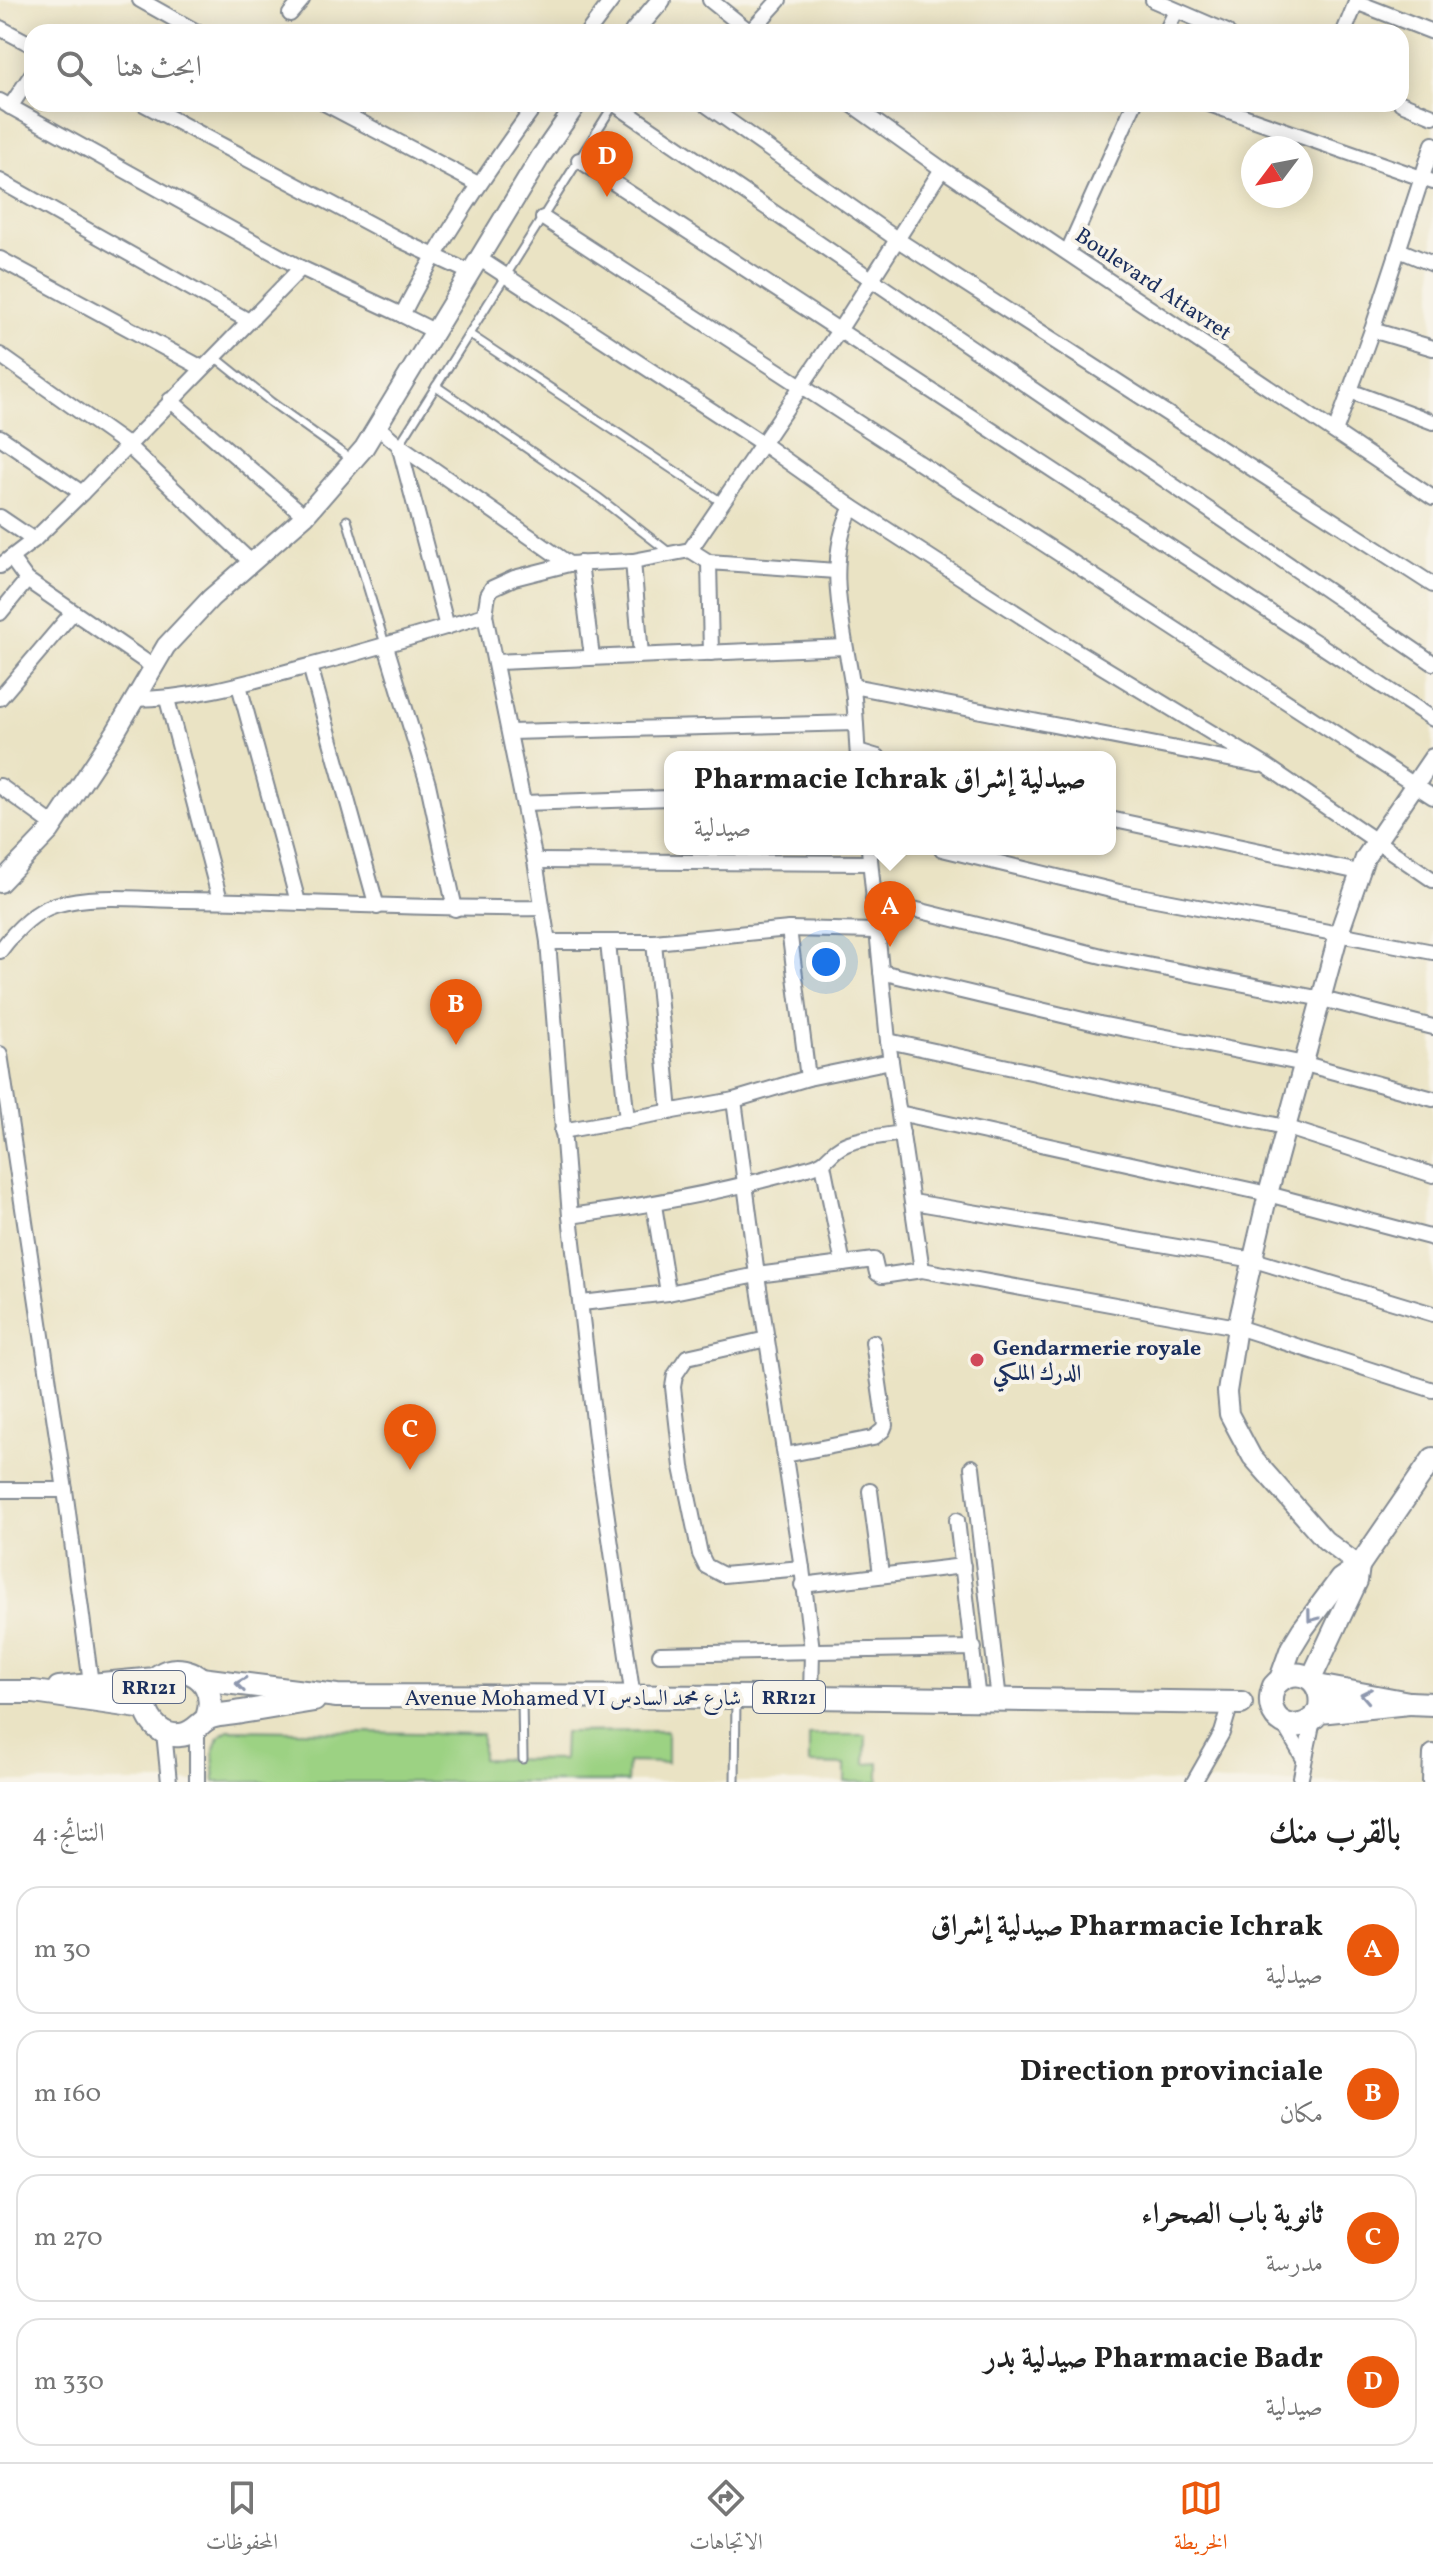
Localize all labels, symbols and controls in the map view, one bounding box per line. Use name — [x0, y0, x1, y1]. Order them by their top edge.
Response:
search box — [24, 24, 1409, 112]
icon: search — [52, 46, 96, 90]
text: ابحث هنا — [116, 47, 202, 89]
pin: D — [581, 131, 633, 197]
north arrow — [1241, 136, 1313, 208]
street label: Boulevard Attavret — [1068, 221, 1237, 349]
popup — [664, 751, 1116, 855]
text: Pharmacie Ichrak صيدلية إشراق — [694, 759, 1086, 801]
text: صيدلية — [694, 811, 751, 847]
pin: A — [864, 881, 916, 947]
your location — [806, 942, 846, 982]
pin: B — [430, 979, 482, 1045]
place label: Gendarmerie royale الدرك الملكي — [993, 1334, 1201, 1393]
marker: Gendarmerie royale الدرك الملكي — [968, 1351, 986, 1369]
pin: C — [384, 1404, 436, 1470]
one-way arrow — [1307, 1609, 1322, 1623]
road number: RR121 — [113, 1671, 185, 1703]
one-way arrow — [235, 1676, 248, 1693]
road number: RR121 — [753, 1681, 825, 1713]
street label: Avenue Mohamed VI شارع محمد السادس — [405, 1684, 741, 1716]
one-way arrow — [1360, 1687, 1374, 1704]
text: بالقرب منك — [1269, 1810, 1401, 1857]
text: النتائج: 4 — [32, 1816, 105, 1852]
text: Pharmacie Ichrak صيدلية إشراق — [930, 1906, 1323, 1948]
text: 30 m — [34, 1932, 91, 1968]
text: A — [1364, 1932, 1382, 1968]
text: صيدلية — [1266, 1958, 1323, 1994]
text: Direction provinciale — [1020, 2051, 1323, 2093]
text: 160 m — [34, 2076, 101, 2112]
text: B — [1364, 2076, 1382, 2112]
text: مكان — [1279, 2097, 1323, 2133]
text: ثانوية باب الصحراء — [1141, 2194, 1323, 2236]
text: 270 m — [34, 2220, 103, 2256]
text: C — [1365, 2220, 1381, 2256]
text: مدرسة — [1266, 2246, 1323, 2282]
text: Pharmacie Badr صيدلية بدر — [984, 2338, 1323, 2380]
text: 330 m — [34, 2364, 104, 2400]
text: D — [1363, 2364, 1383, 2400]
text: صيدلية — [1266, 2390, 1323, 2426]
tab: المحفوظات — [206, 2476, 278, 2563]
tab: الاتجاهات — [689, 2476, 763, 2563]
tab: الخريطة — [1174, 2476, 1227, 2563]

